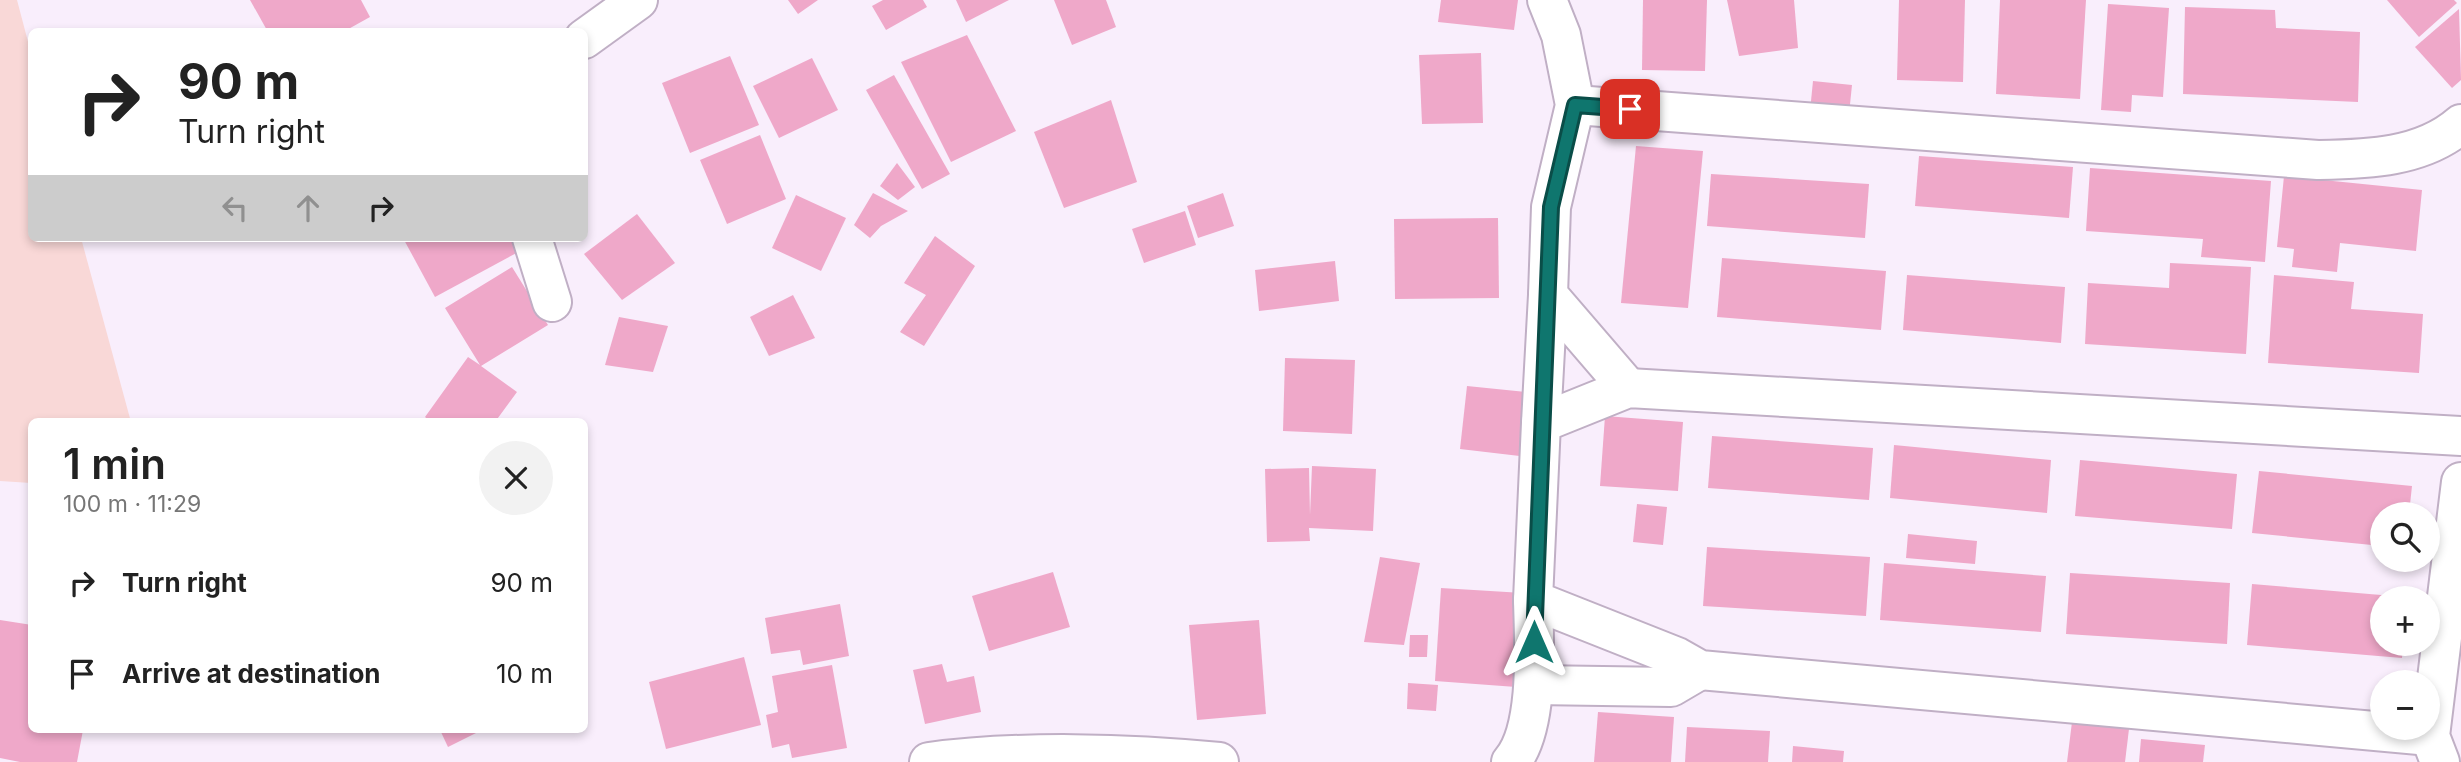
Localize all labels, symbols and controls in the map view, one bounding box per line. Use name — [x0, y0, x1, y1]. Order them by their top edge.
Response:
text: 90 m — [178, 52, 299, 111]
icon: right — [63, 56, 154, 147]
pin — [1600, 79, 1660, 139]
icon: arrive — [1611, 90, 1649, 128]
text: Turn right — [178, 112, 325, 151]
icon: left — [216, 189, 254, 227]
icon: ahead — [289, 189, 327, 227]
icon: right — [362, 189, 400, 227]
text: 1 min — [63, 438, 166, 489]
button: close — [479, 441, 553, 515]
text: 100 m · 11:29 — [63, 490, 201, 518]
map controls — [2370, 502, 2440, 740]
button: search — [2370, 502, 2440, 572]
icon: right — [63, 564, 101, 602]
text: Turn right — [122, 567, 247, 598]
text: 90 m — [490, 567, 553, 598]
button: + — [2370, 586, 2440, 656]
position arrow — [1497, 605, 1571, 679]
icon: arrive — [63, 655, 101, 693]
text: Arrive at destination — [122, 658, 381, 689]
text: 10 m — [496, 658, 553, 689]
button: − — [2370, 670, 2440, 740]

